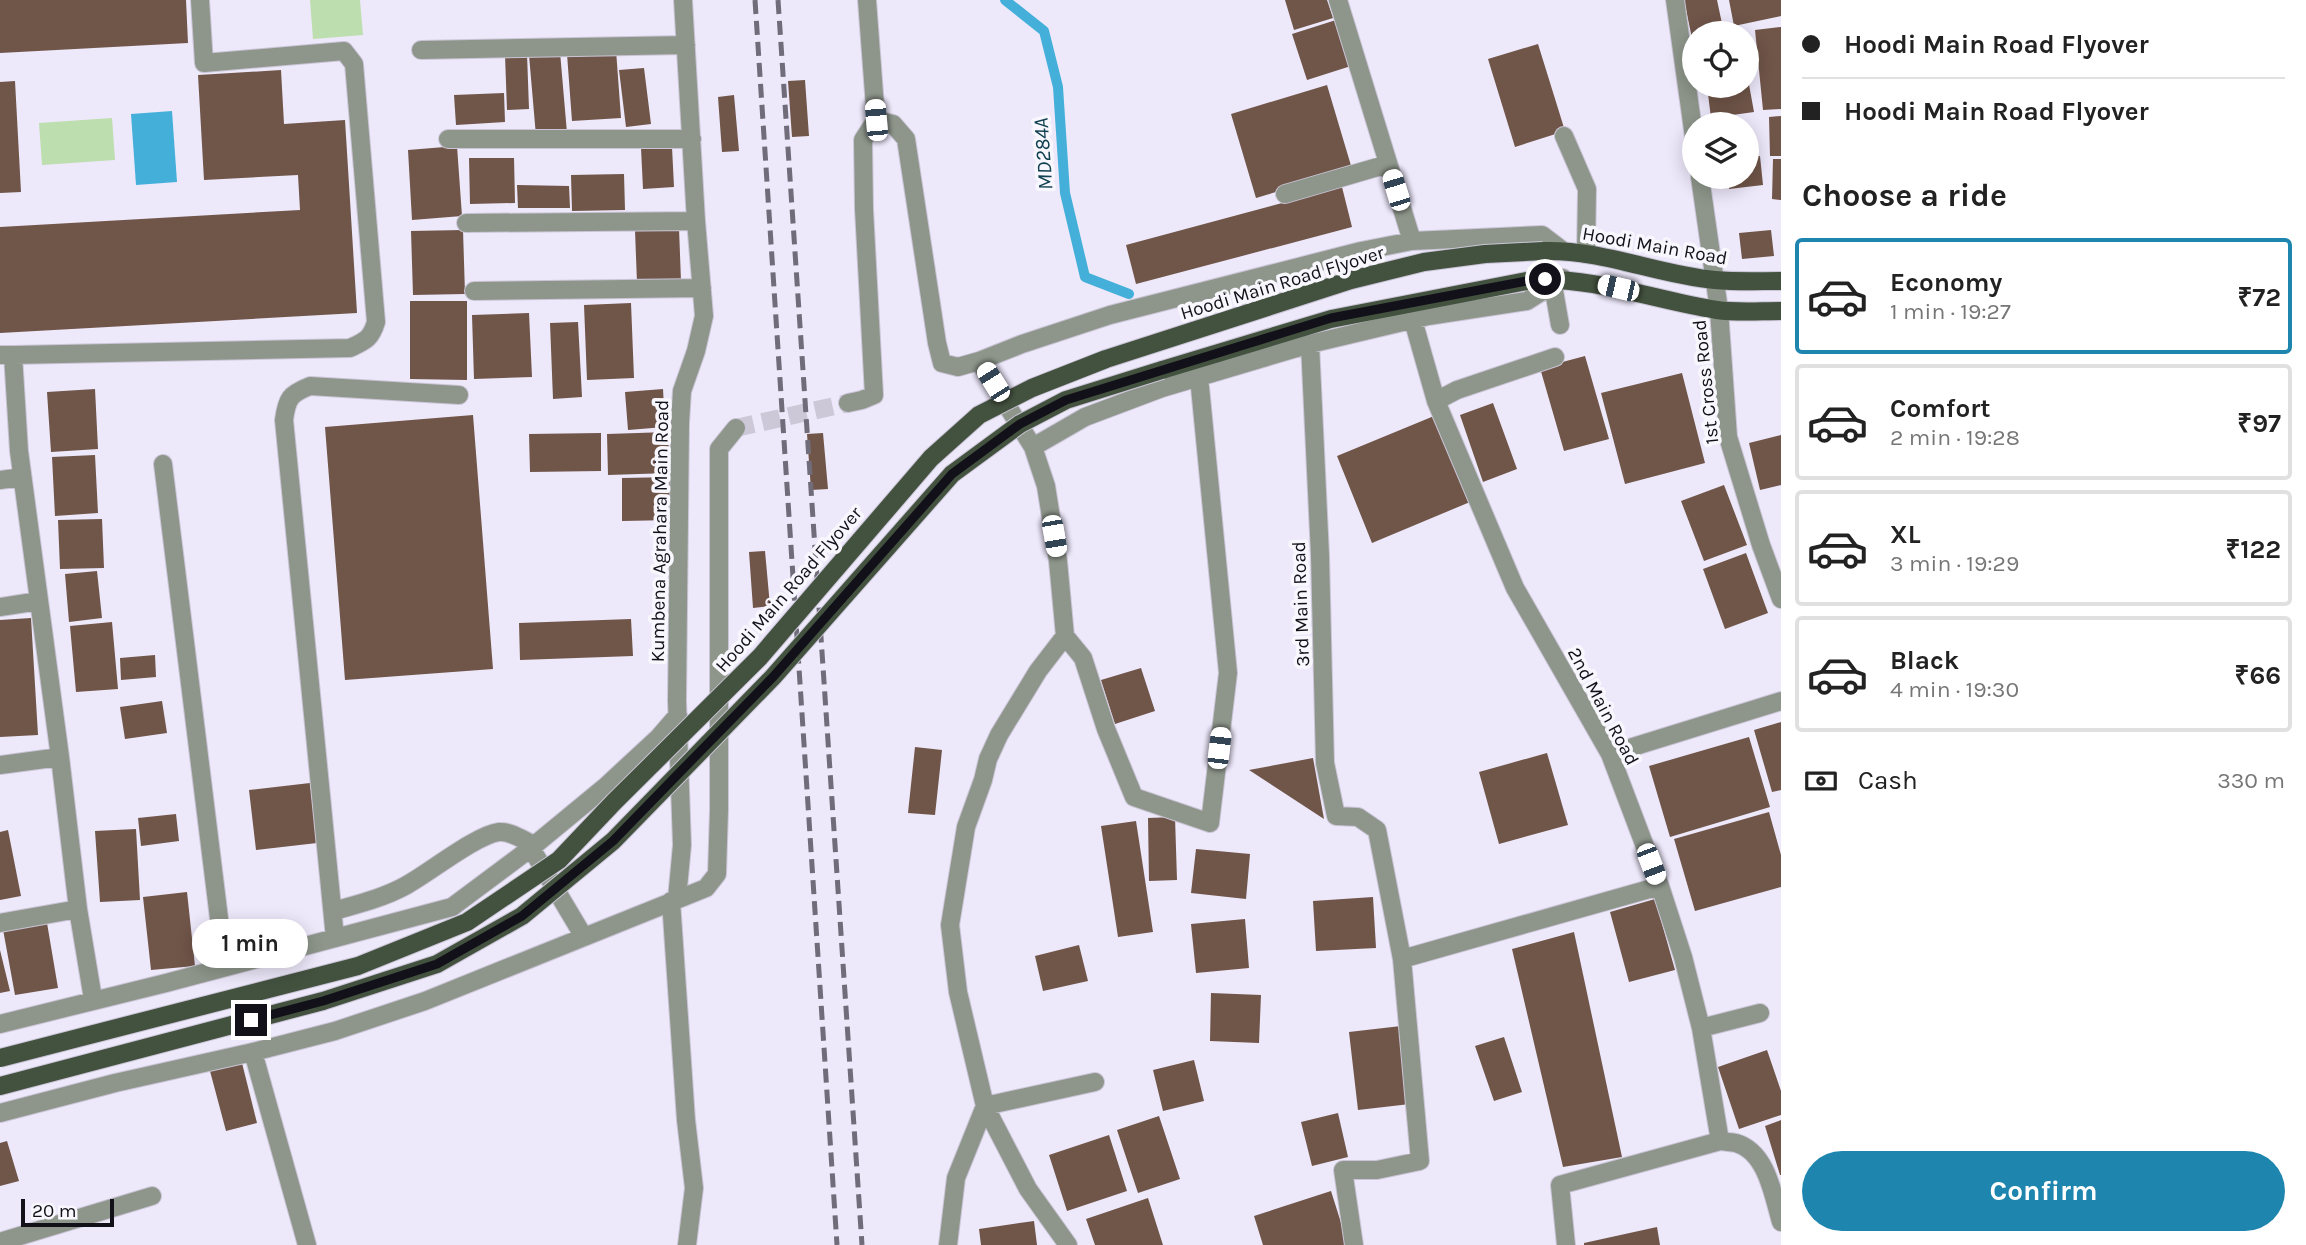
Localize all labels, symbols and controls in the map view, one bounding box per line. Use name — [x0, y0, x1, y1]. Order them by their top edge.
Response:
map controls — [1682, 21, 1759, 189]
button: locate — [1682, 21, 1759, 98]
text: Hoodi Main Road Flyover — [1844, 29, 2149, 60]
text: Hoodi Main Road Flyover — [1844, 96, 2149, 127]
car — [864, 98, 889, 142]
button: layers — [1682, 112, 1759, 189]
water label: MD284A — [1028, 117, 1057, 191]
car — [1380, 167, 1413, 213]
text: Choose a ride — [1802, 177, 2007, 214]
street label: Hoodi Main Road — [1581, 222, 1729, 270]
street label: Hoodi Main Road Flyover — [1178, 241, 1387, 324]
route start — [1529, 263, 1561, 295]
icon: car — [1806, 265, 1869, 328]
text: Economy — [1890, 267, 2002, 298]
car — [1596, 273, 1641, 303]
text: ₹72 — [2237, 282, 2281, 313]
text: 1 min · 19:27 — [1890, 298, 2011, 325]
street label: 1st Cross Road — [1689, 319, 1723, 445]
car — [973, 359, 1014, 405]
icon: car — [1806, 391, 1869, 454]
text: Comfort — [1890, 393, 1991, 424]
street label: Kumbena Agrahara Main Road — [647, 399, 673, 663]
text: ₹97 — [2237, 408, 2281, 439]
text: 2 min · 19:28 — [1890, 424, 2020, 451]
street label: Hoodi Main Road Flyover — [711, 502, 867, 677]
car — [1041, 513, 1068, 559]
icon: car — [1806, 517, 1869, 580]
text: XL — [1890, 519, 1921, 550]
text: ₹122 — [2225, 534, 2281, 565]
street label: 3rd Main Road — [1288, 541, 1314, 667]
text: 3 min · 19:29 — [1890, 550, 2019, 577]
icon: car — [1806, 643, 1869, 706]
street label: 2nd Main Road — [1563, 644, 1643, 769]
text: Black — [1890, 645, 1959, 676]
text: ₹66 — [2235, 660, 2281, 691]
text: 4 min · 19:30 — [1890, 676, 2019, 703]
car — [1207, 726, 1232, 770]
icon: cash — [1802, 762, 1840, 800]
text: Cash — [1858, 765, 1918, 796]
text: 330 m — [2217, 767, 2285, 794]
car — [1634, 841, 1669, 887]
callout: 1 min — [193, 918, 309, 968]
text: 1 min — [221, 930, 279, 957]
route end — [235, 1004, 267, 1036]
button: Confirm — [1802, 1151, 2285, 1231]
scale bar — [21, 1196, 114, 1228]
text: 20 m — [32, 1200, 77, 1222]

